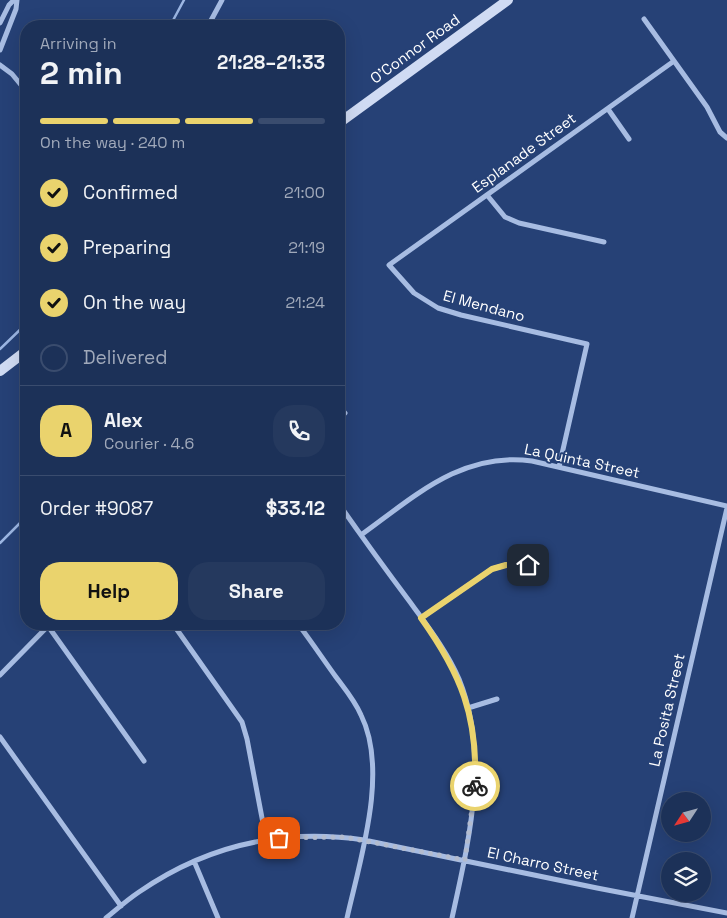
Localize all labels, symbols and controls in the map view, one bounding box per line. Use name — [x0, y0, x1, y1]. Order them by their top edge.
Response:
street label: O'Connor Road — [366, 10, 463, 88]
text: Arriving in — [40, 33, 117, 54]
text: 21:28–21:33 — [217, 50, 325, 75]
text: 2 min — [40, 53, 123, 93]
street label: Esplanade Street — [468, 108, 580, 197]
text: On the way · 240 m — [40, 132, 185, 153]
icon: check — [40, 179, 68, 207]
text: Confirmed — [83, 180, 178, 205]
text: 21:00 — [284, 182, 325, 203]
icon: check — [40, 234, 68, 262]
text: Preparing — [83, 235, 171, 260]
text: 21:19 — [288, 237, 325, 258]
street label: El Mendano — [441, 285, 527, 326]
icon: check — [40, 289, 68, 317]
text: On the way — [83, 290, 186, 315]
text: 21:24 — [285, 292, 325, 313]
text: Delivered — [83, 345, 168, 370]
button: phone — [273, 405, 325, 457]
text: Alex — [104, 408, 143, 433]
text: A — [60, 418, 72, 443]
text: Courier · 4.6 — [104, 433, 194, 454]
street label: La Quinta Street — [523, 439, 642, 482]
text: Order #9087 — [40, 496, 153, 521]
text: $33.12 — [266, 496, 325, 521]
pin — [507, 544, 549, 586]
icon: home — [514, 551, 542, 579]
button: Help — [40, 562, 178, 620]
button: Share — [188, 562, 325, 620]
street label: La Posita Street — [644, 651, 689, 768]
courier — [450, 761, 500, 811]
icon: bike — [461, 772, 489, 800]
north arrow — [661, 792, 711, 842]
map controls — [661, 792, 711, 902]
pin — [258, 817, 300, 859]
icon: bag — [265, 824, 293, 852]
street label: El Charro Street — [486, 842, 601, 885]
button: layers — [661, 852, 711, 902]

